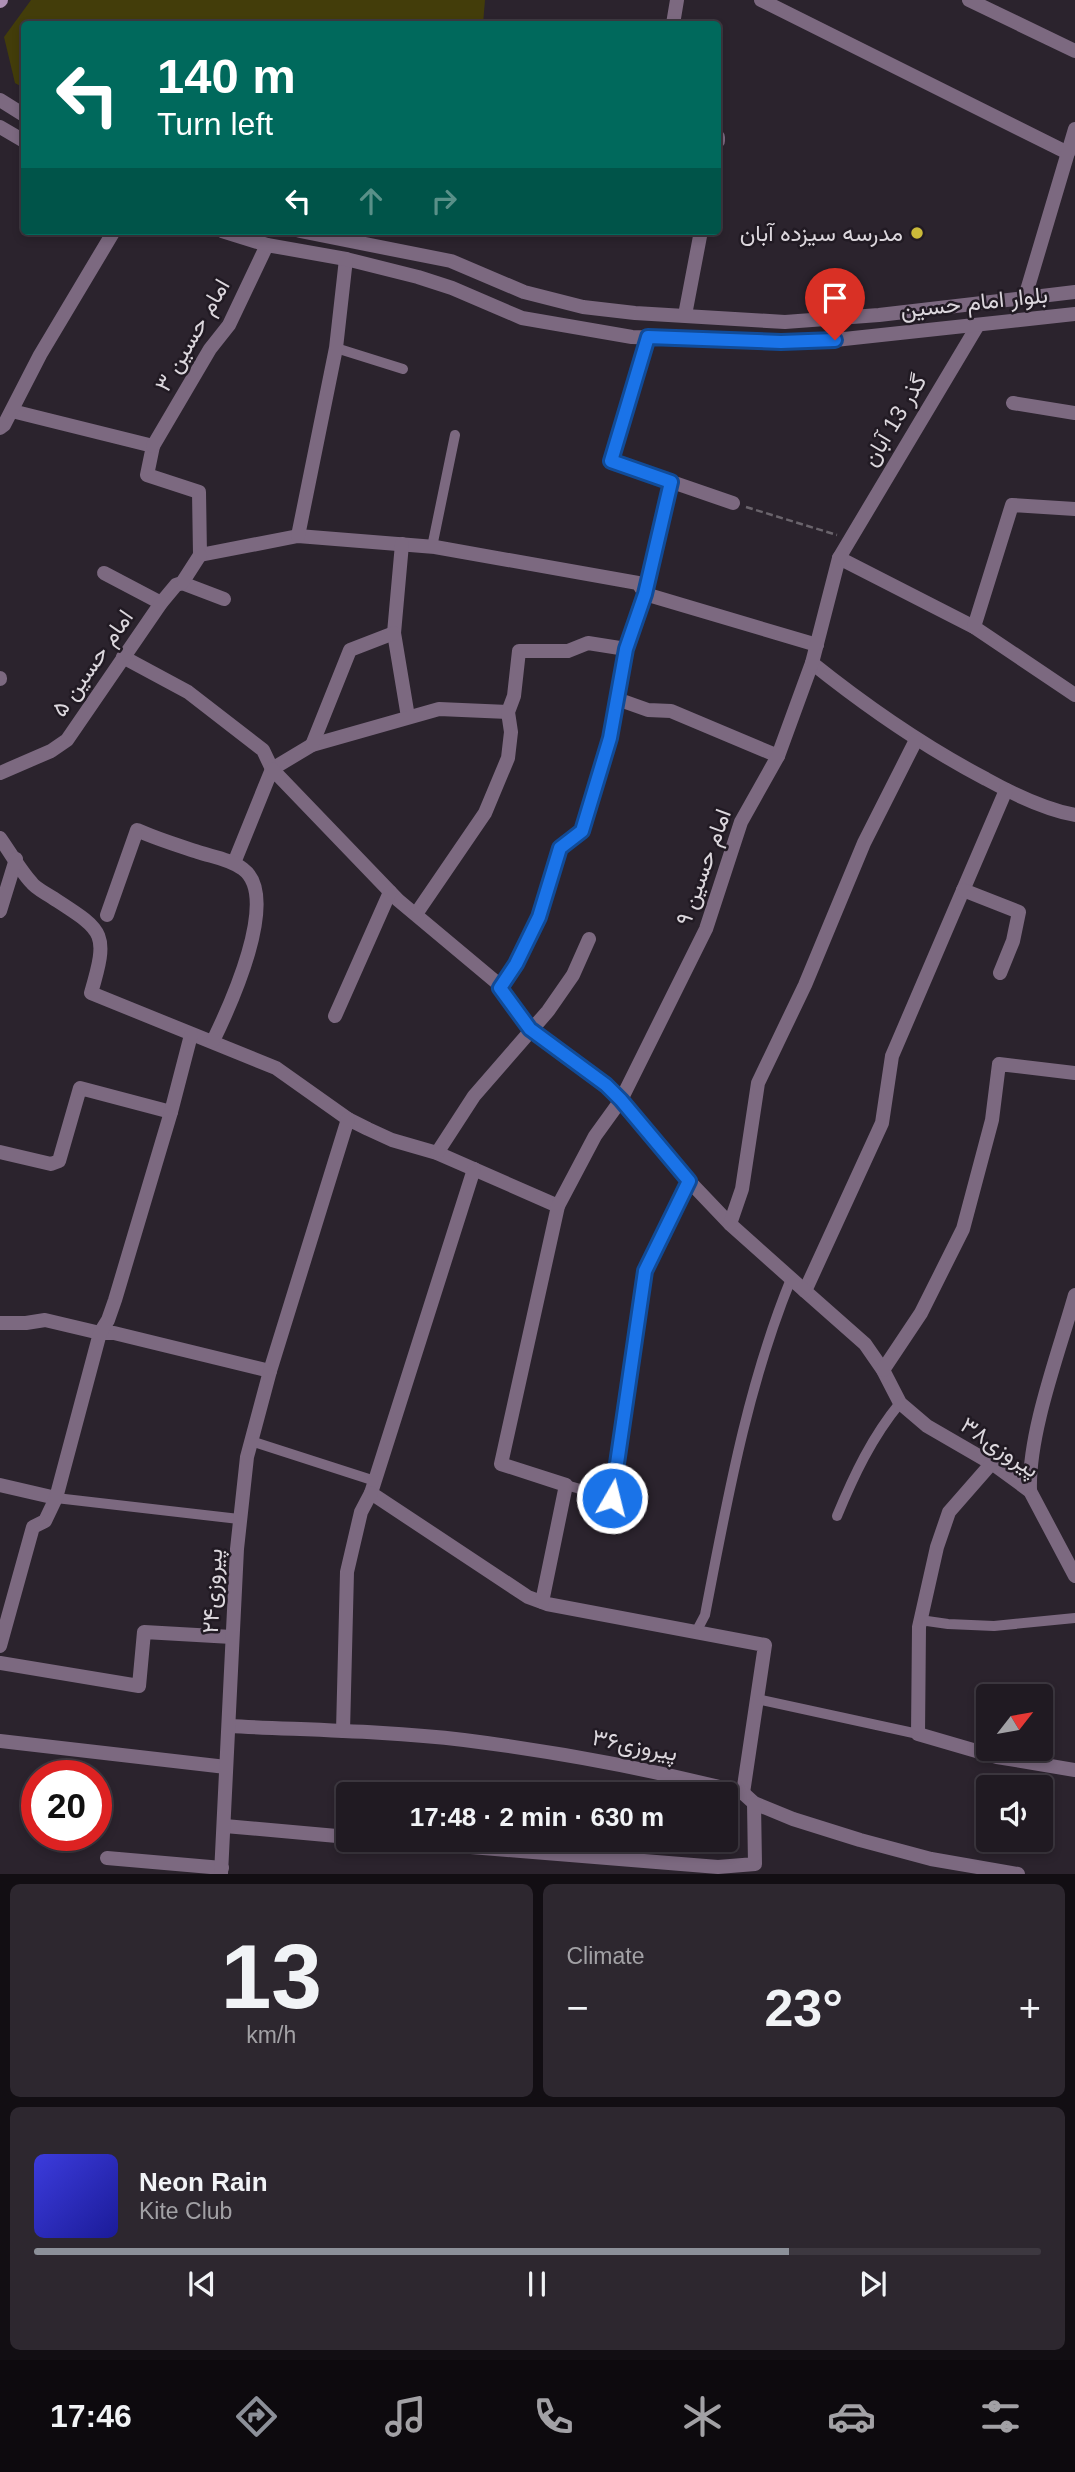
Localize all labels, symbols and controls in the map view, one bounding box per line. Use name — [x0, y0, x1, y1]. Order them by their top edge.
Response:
icon: left — [42, 49, 133, 140]
text: 140 m — [157, 49, 296, 103]
text: Turn left — [157, 106, 273, 142]
icon: left — [279, 182, 317, 220]
icon: ahead — [352, 182, 390, 220]
icon: right — [425, 182, 463, 220]
place label: مدرسه سیزده آبان — [740, 220, 903, 248]
marker: مدرسه سیزده آبان — [909, 225, 925, 241]
pin — [805, 268, 865, 340]
street label: امام حسین ۳ — [149, 274, 236, 397]
icon: arrive — [816, 279, 854, 317]
street label: بلوار امام حسین — [899, 281, 1049, 325]
street label: گذر 13 آبان — [856, 369, 933, 472]
street label: امام حسین ۵ — [46, 605, 140, 722]
street label: امام حسین ۹ — [670, 805, 738, 929]
street label: پیروزی۳۸ — [954, 1411, 1044, 1485]
position arrow — [575, 1461, 649, 1535]
street label: پیروزی۲۴ — [197, 1548, 230, 1634]
north arrow — [976, 1684, 1054, 1760]
map controls — [976, 1684, 1053, 1852]
street label: پیروزی۳۶ — [590, 1724, 680, 1769]
speed limit sign: 20 — [21, 1760, 112, 1851]
button: sound — [976, 1775, 1053, 1852]
text: 17:48 · 2 min · 630 m — [410, 1802, 664, 1832]
text: 13 — [221, 1926, 322, 2027]
text: Climate — [567, 1943, 644, 1969]
text: 23° — [764, 1979, 843, 2037]
text: − — [567, 1987, 589, 2029]
text: + — [1019, 1987, 1041, 2029]
text: km/h — [246, 2022, 296, 2048]
text: Neon Rain — [139, 2167, 268, 2197]
text: Kite Club — [139, 2198, 232, 2224]
icon: previous — [183, 2265, 221, 2303]
icon: pause — [518, 2265, 556, 2303]
icon: next — [854, 2265, 892, 2303]
icon: directions — [232, 2392, 281, 2441]
icon: music — [381, 2392, 430, 2441]
icon: phone — [529, 2392, 578, 2441]
icon: climate — [678, 2392, 727, 2441]
icon: car — [827, 2392, 876, 2441]
icon: filters — [976, 2392, 1025, 2441]
text: 17:46 — [50, 2398, 132, 2434]

